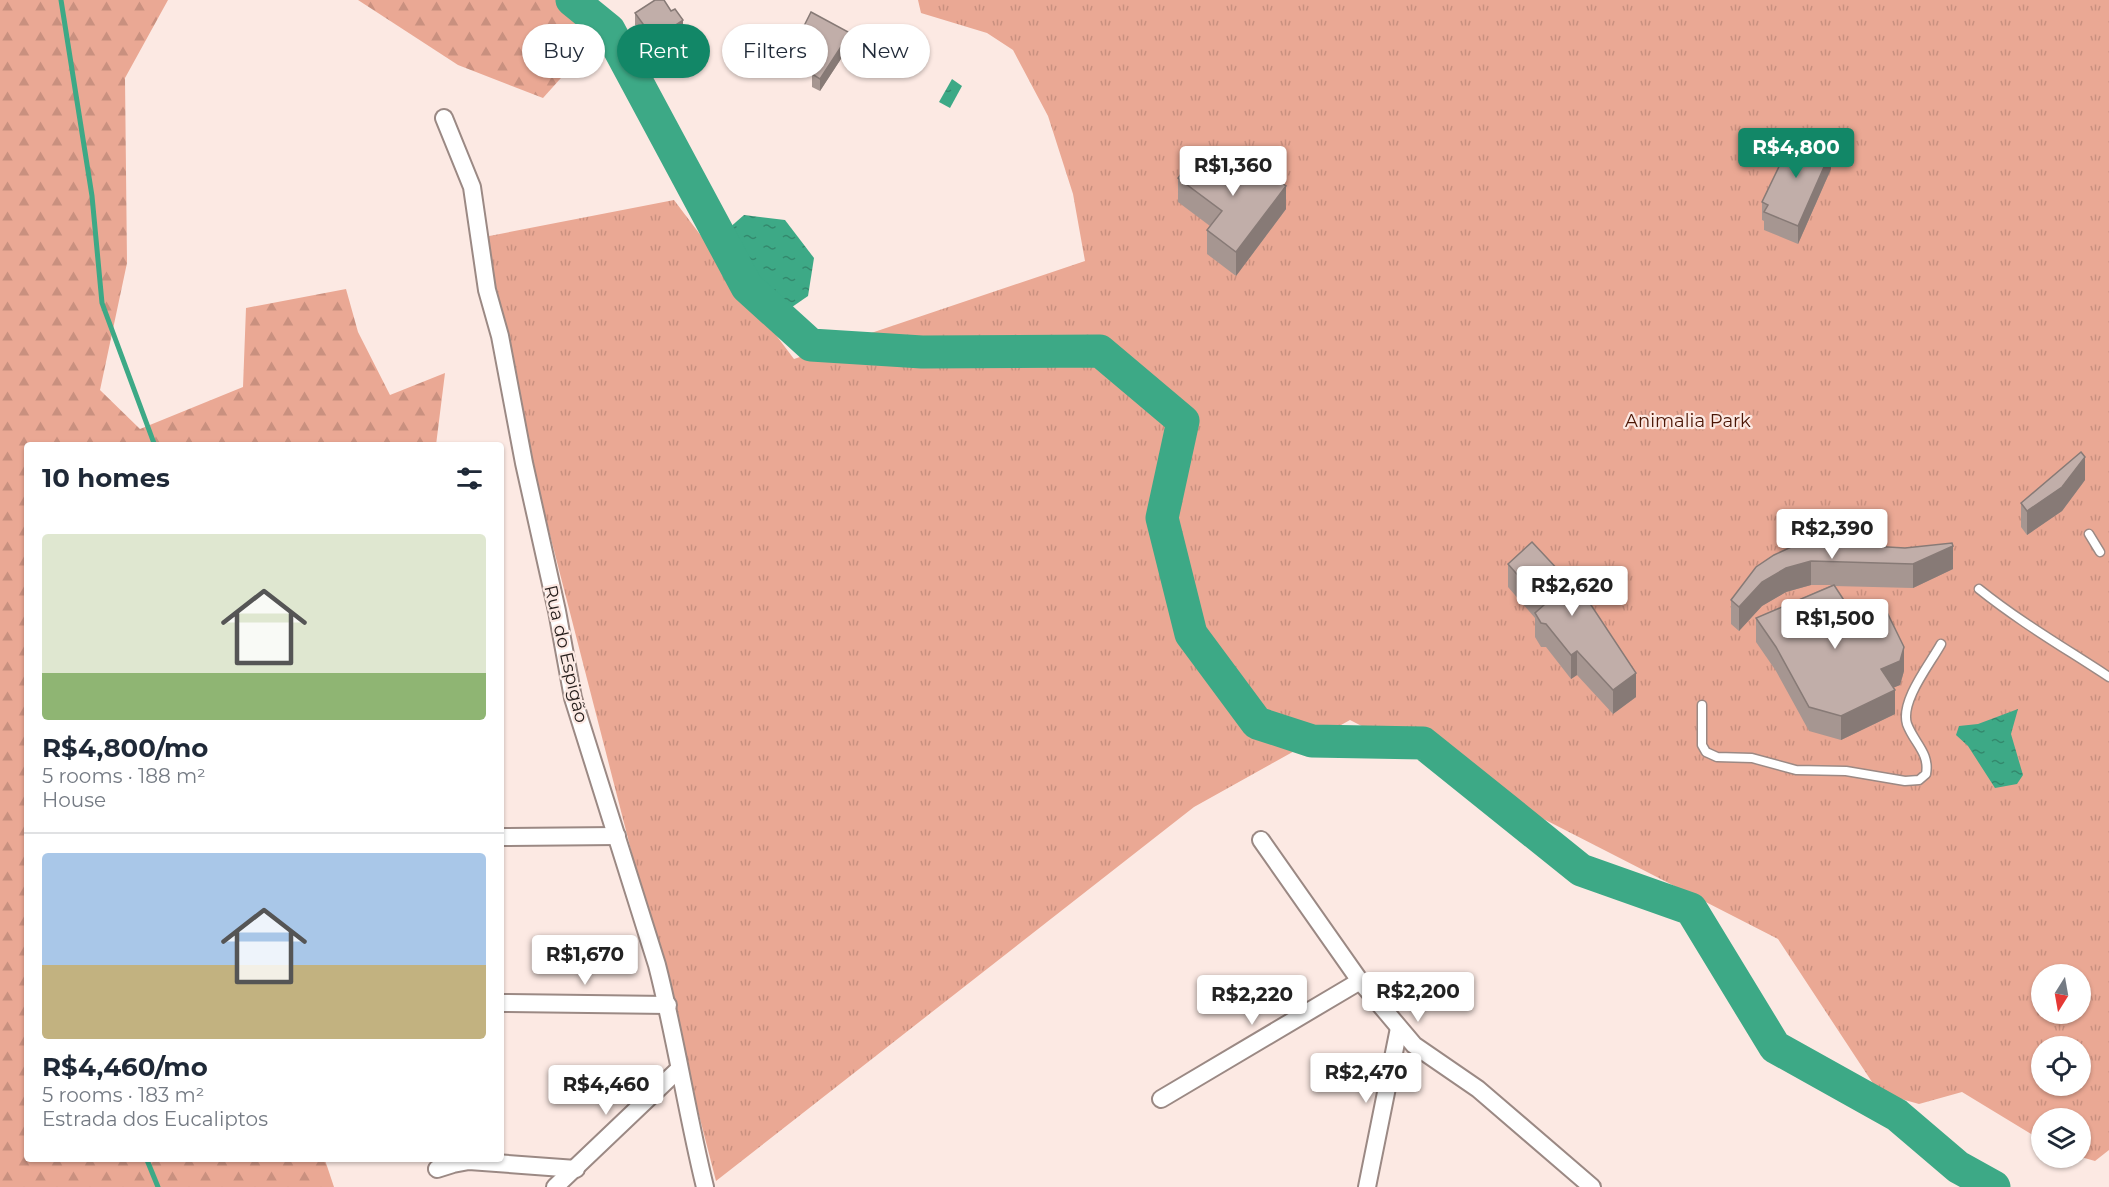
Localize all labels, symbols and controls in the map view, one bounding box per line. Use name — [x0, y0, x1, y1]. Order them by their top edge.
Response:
chip: Buy — [522, 24, 605, 78]
chip: Rent — [617, 24, 710, 78]
chip: Filters — [722, 24, 828, 78]
chip: New — [840, 24, 930, 78]
pin: R$4,800 — [1741, 128, 1851, 179]
text: R$4,800 — [1752, 135, 1840, 159]
pin: R$1,360 — [1178, 146, 1288, 197]
text: R$1,360 — [1194, 153, 1272, 177]
park label: Animalia Park — [1625, 410, 1751, 432]
text: 10 homes — [42, 462, 170, 494]
icon: filters — [453, 462, 486, 495]
pin: R$2,390 — [1777, 509, 1887, 560]
text: R$2,390 — [1790, 516, 1874, 540]
pin: R$2,620 — [1517, 566, 1627, 617]
icon: home — [210, 573, 318, 681]
text: R$2,620 — [1531, 573, 1613, 597]
street label: Rua do Espigão — [539, 583, 593, 725]
pin: R$1,500 — [1780, 599, 1890, 650]
text: R$1,500 — [1795, 606, 1875, 630]
text: R$4,800/mo — [42, 732, 208, 764]
text: 5 rooms · 188 m² — [42, 764, 206, 788]
text: House — [42, 788, 106, 812]
icon: home — [210, 892, 318, 1000]
pin: R$1,670 — [530, 935, 640, 986]
text: R$1,670 — [546, 942, 624, 966]
north arrow — [2031, 964, 2091, 1024]
map controls — [2031, 964, 2091, 1168]
pin: R$2,200 — [1363, 972, 1473, 1023]
pin: R$2,220 — [1197, 975, 1307, 1026]
text: R$2,200 — [1376, 979, 1460, 1003]
text: R$2,220 — [1211, 982, 1293, 1006]
button: locate — [2031, 1036, 2091, 1096]
text: R$4,460/mo — [42, 1051, 208, 1083]
pin: R$2,470 — [1311, 1053, 1421, 1104]
text: R$2,470 — [1324, 1060, 1408, 1084]
pin: R$4,460 — [551, 1065, 661, 1116]
text: R$4,460 — [562, 1072, 650, 1096]
text: 5 rooms · 183 m² — [42, 1083, 204, 1107]
text: Estrada dos Eucaliptos — [42, 1107, 268, 1131]
button: layers — [2031, 1108, 2091, 1168]

